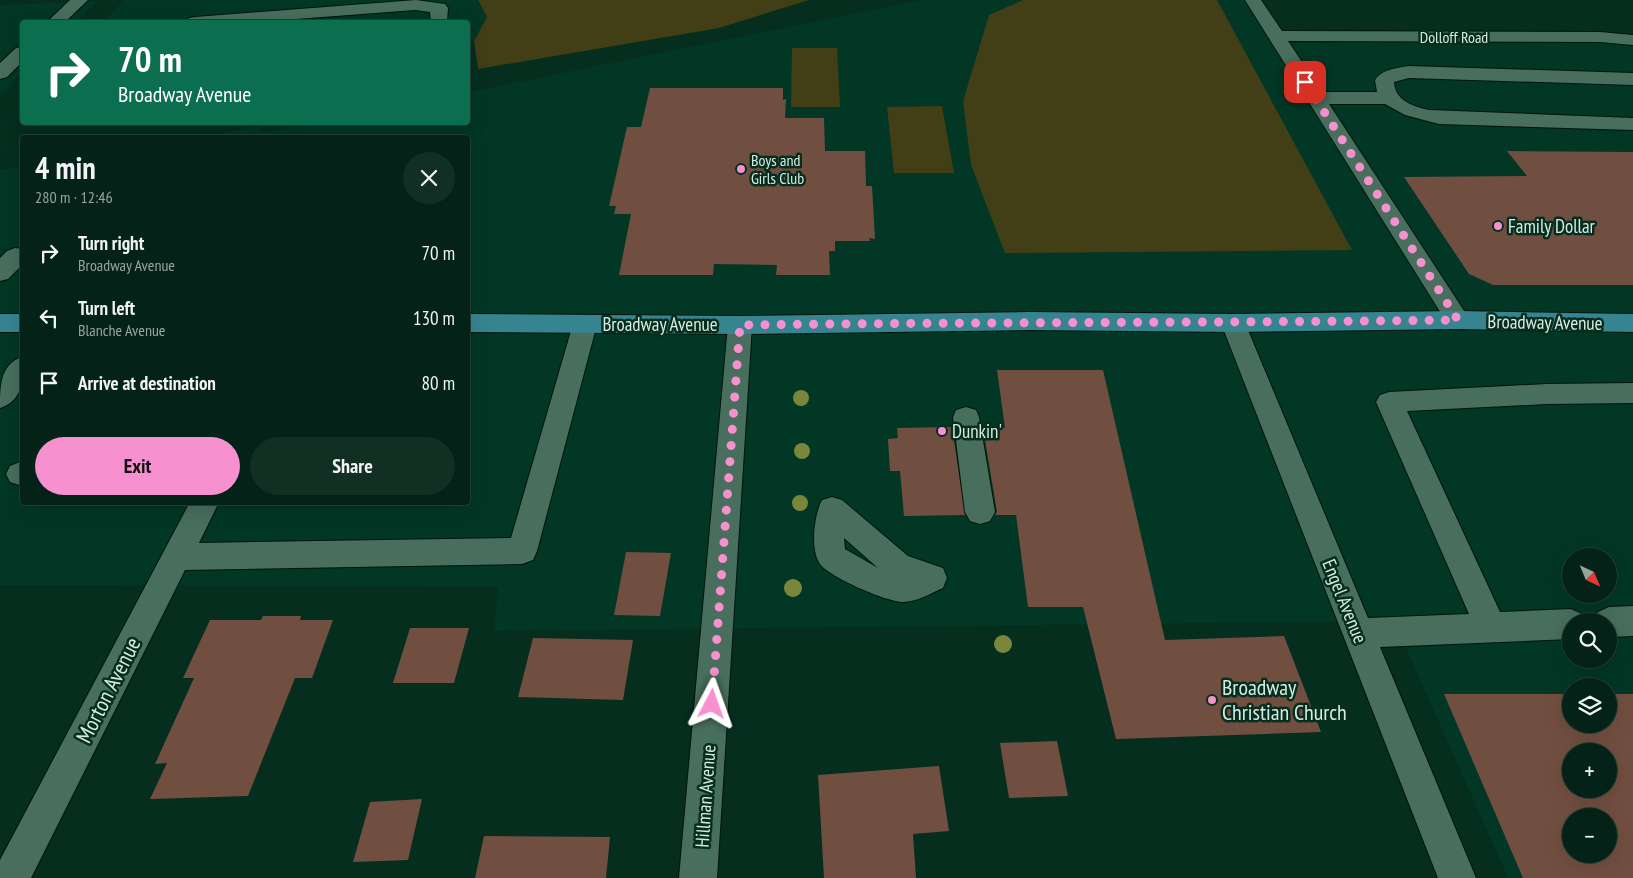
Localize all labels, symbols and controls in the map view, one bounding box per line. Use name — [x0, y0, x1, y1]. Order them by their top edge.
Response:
street label: Dolloff Road — [1420, 27, 1488, 47]
text: 70 m — [118, 36, 182, 82]
icon: right — [35, 40, 100, 105]
pin — [1284, 61, 1326, 103]
icon: arrive — [1291, 68, 1319, 96]
text: Broadway Avenue — [118, 80, 251, 108]
text: 4 min — [35, 148, 96, 187]
place label: Boys and Girls Club — [751, 150, 804, 188]
button: close — [403, 152, 455, 204]
marker: Boys and Girls Club — [735, 163, 747, 175]
text: 280 m · 12:46 — [35, 187, 113, 207]
place label: Family Dollar — [1508, 214, 1596, 238]
marker: Family Dollar — [1492, 220, 1504, 232]
text: Turn right — [78, 231, 144, 255]
icon: right — [35, 239, 63, 267]
text: 70 m — [422, 241, 455, 265]
text: Broadway Avenue — [78, 255, 175, 275]
text: Turn left — [78, 296, 135, 320]
icon: left — [35, 304, 63, 332]
text: 130 m — [413, 306, 455, 330]
street label: Broadway Avenue — [1487, 309, 1603, 335]
street label: Broadway Avenue — [602, 312, 718, 336]
text: Blanche Avenue — [78, 320, 165, 340]
icon: arrive — [35, 369, 63, 397]
text: Arrive at destination — [78, 371, 216, 395]
text: 80 m — [422, 371, 455, 395]
place label: Dunkin' — [952, 419, 1002, 443]
marker: Dunkin' — [936, 425, 948, 437]
button: Exit — [35, 437, 240, 495]
button: Share — [250, 437, 455, 495]
north arrow — [1562, 548, 1618, 602]
map controls — [1562, 548, 1617, 863]
street label: Engel Avenue — [1317, 555, 1373, 647]
button: search — [1562, 613, 1617, 668]
street label: Morton Avenue — [69, 632, 147, 748]
place label: Broadway Christian Church — [1222, 673, 1347, 726]
position arrow — [685, 677, 737, 729]
button: layers — [1562, 678, 1617, 733]
marker: Broadway Christian Church — [1206, 694, 1218, 706]
button: + — [1562, 743, 1617, 798]
street label: Hillman Avenue — [689, 744, 721, 848]
button: − — [1562, 808, 1617, 863]

